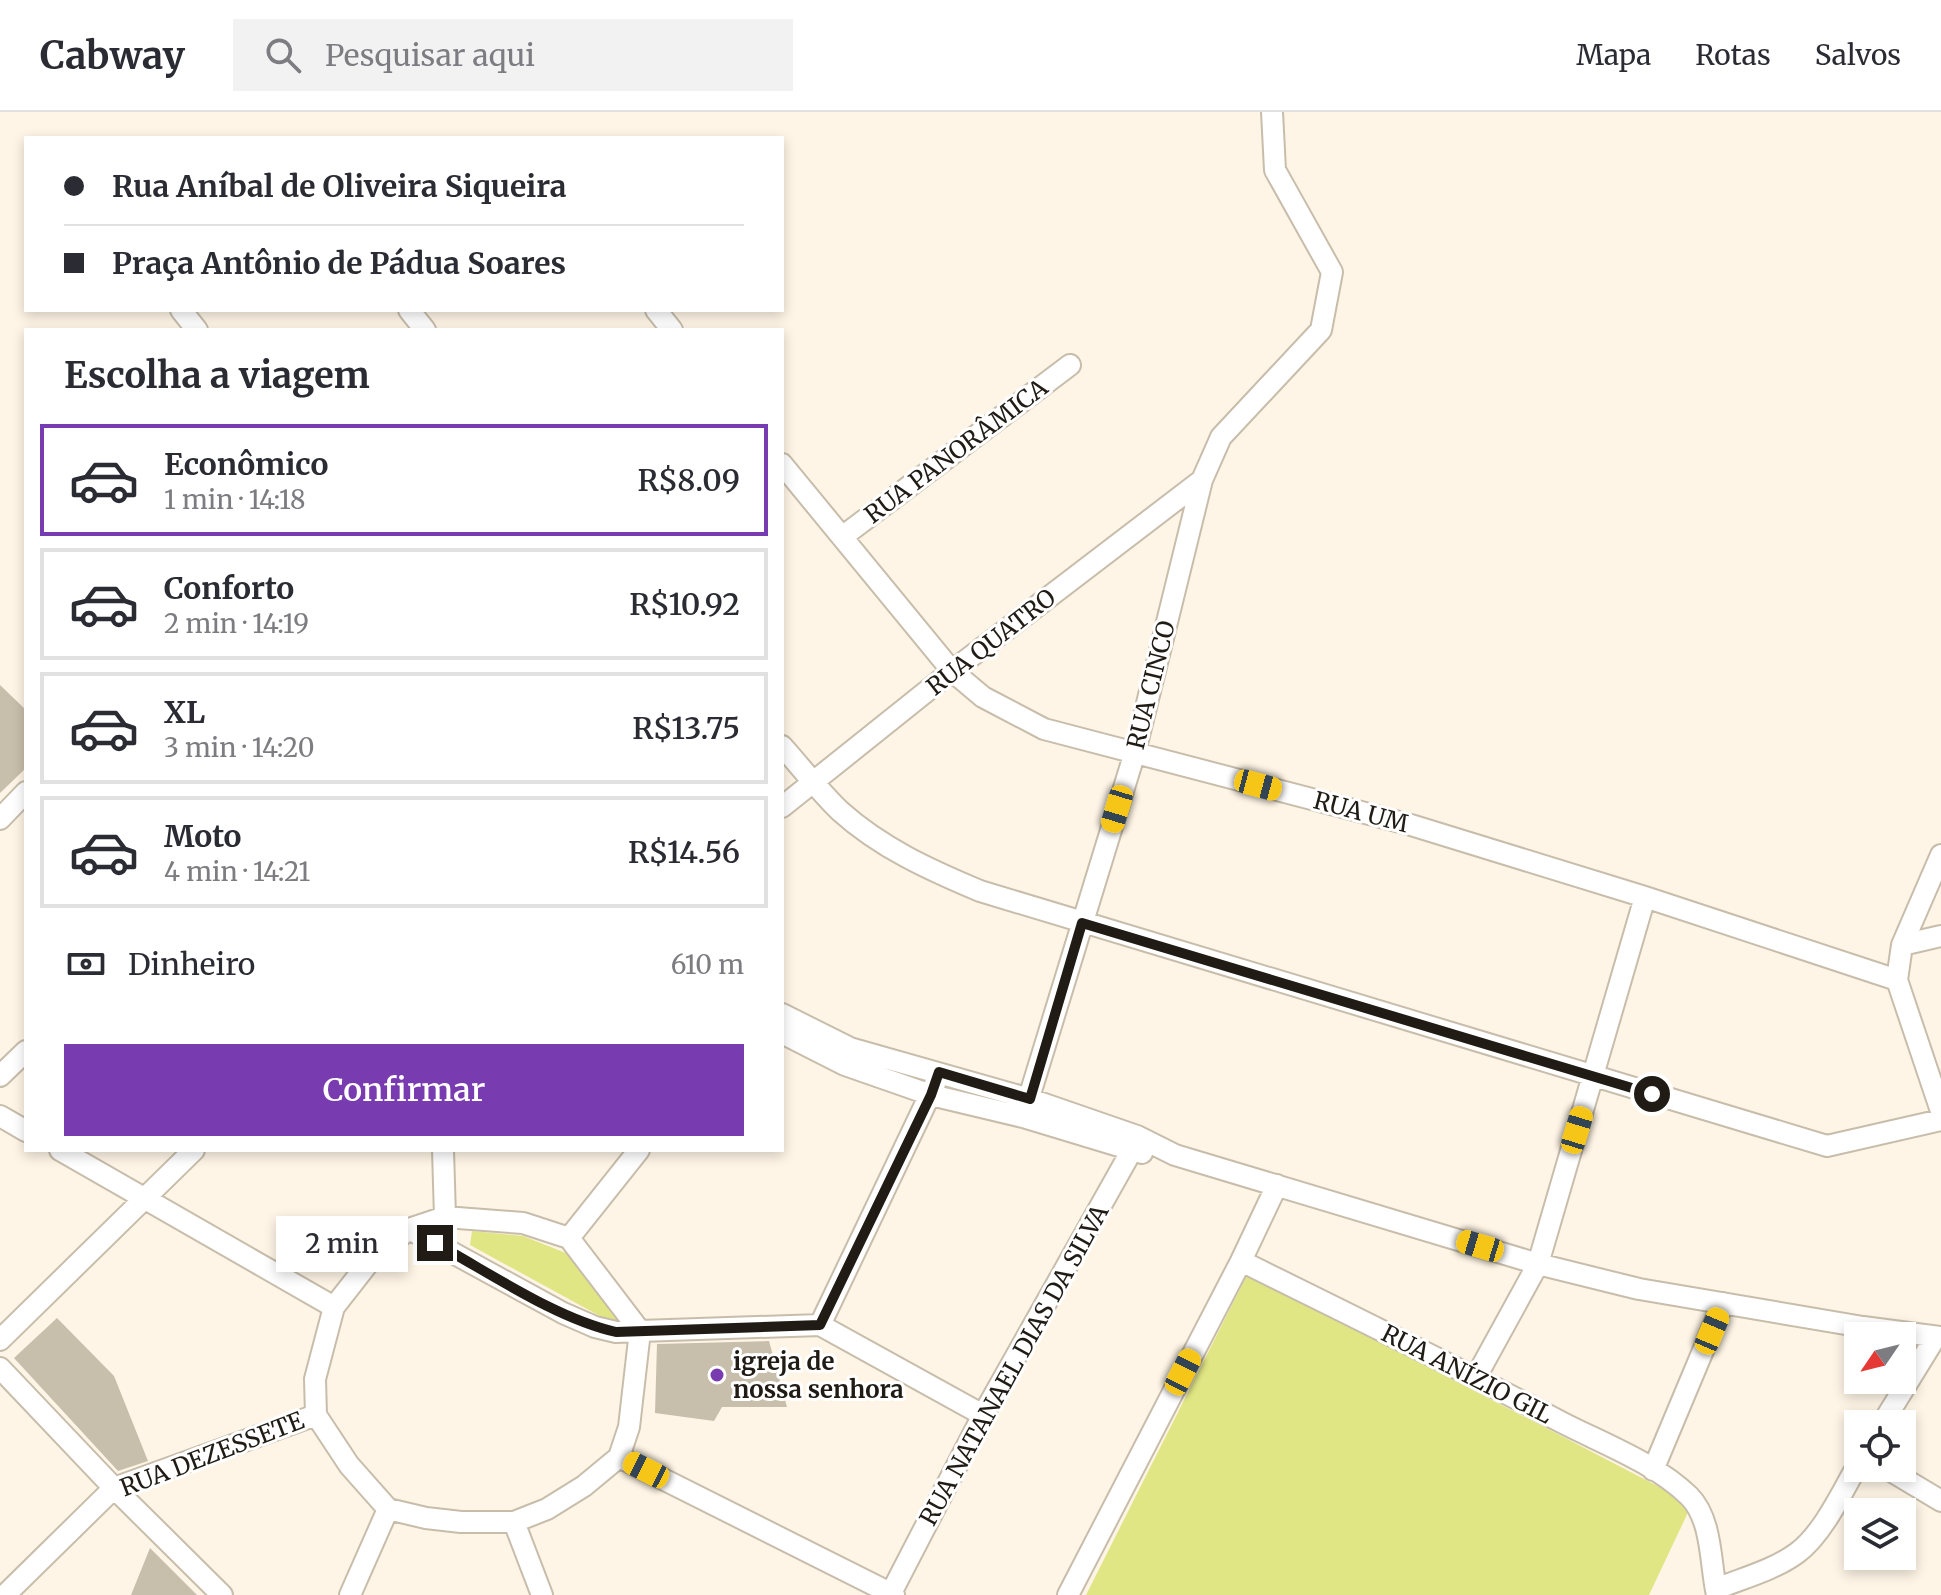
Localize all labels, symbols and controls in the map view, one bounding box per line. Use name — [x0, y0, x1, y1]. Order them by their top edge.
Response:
search box — [233, 19, 793, 91]
text: Cabway — [40, 32, 185, 79]
icon: search — [261, 33, 305, 77]
text: Pesquisar aqui — [325, 36, 535, 74]
text: Mapa — [1576, 37, 1651, 73]
text: Rotas — [1695, 37, 1771, 73]
text: Salvos — [1815, 37, 1901, 73]
text: Rua Aníbal de Oliveira Siqueira — [112, 167, 567, 205]
text: Praça Antônio de Pádua Soares — [112, 244, 566, 282]
text: Escolha a viagem — [64, 353, 370, 398]
street label: RUA PANORÂMICA — [858, 371, 1055, 530]
icon: car — [68, 444, 140, 516]
text: Econômico — [164, 445, 328, 483]
text: R$8.09 — [637, 461, 740, 499]
text: 1 min · 14:18 — [164, 483, 306, 516]
icon: car — [68, 568, 140, 640]
text: Conforto — [164, 569, 294, 607]
street label: RUA QUATRO — [920, 582, 1062, 702]
text: R$10.92 — [629, 585, 740, 623]
text: 2 min · 14:19 — [164, 607, 309, 640]
street label: RUA CINCO — [1120, 617, 1182, 753]
icon: car — [68, 692, 140, 764]
text: XL — [164, 693, 205, 731]
text: R$13.75 — [632, 709, 740, 747]
text: 3 min · 14:20 — [164, 731, 314, 764]
car — [1232, 767, 1284, 803]
car — [1099, 783, 1135, 835]
street label: RUA UM — [1310, 784, 1412, 840]
icon: car — [68, 816, 140, 888]
text: Moto — [164, 817, 242, 855]
text: R$14.56 — [628, 833, 740, 871]
text: 4 min · 14:21 — [164, 855, 310, 888]
icon: cash — [64, 942, 108, 986]
text: Dinheiro — [128, 945, 255, 983]
text: 610 m — [671, 948, 744, 981]
button: Confirmar — [64, 1044, 744, 1136]
route start — [1634, 1076, 1670, 1112]
car — [1559, 1104, 1595, 1156]
street label: RUA NATANAEL DIAS DA SILVA — [913, 1198, 1116, 1531]
callout: 2 min — [275, 1215, 407, 1271]
route end — [417, 1225, 453, 1261]
text: 2 min — [305, 1227, 379, 1260]
car — [1454, 1228, 1506, 1264]
car — [1692, 1304, 1732, 1358]
street label: RUA ANÍZIO GIL — [1376, 1317, 1558, 1431]
north arrow — [1844, 1322, 1916, 1394]
map controls — [1844, 1322, 1916, 1570]
car — [1161, 1345, 1205, 1399]
place label: igreja de nossa senhora — [733, 1346, 904, 1405]
marker: igreja de nossa senhora — [708, 1366, 726, 1384]
street label: RUA DEZESSETE — [116, 1404, 309, 1503]
button: locate — [1844, 1410, 1916, 1482]
car — [619, 1448, 673, 1492]
button: layers — [1844, 1498, 1916, 1570]

